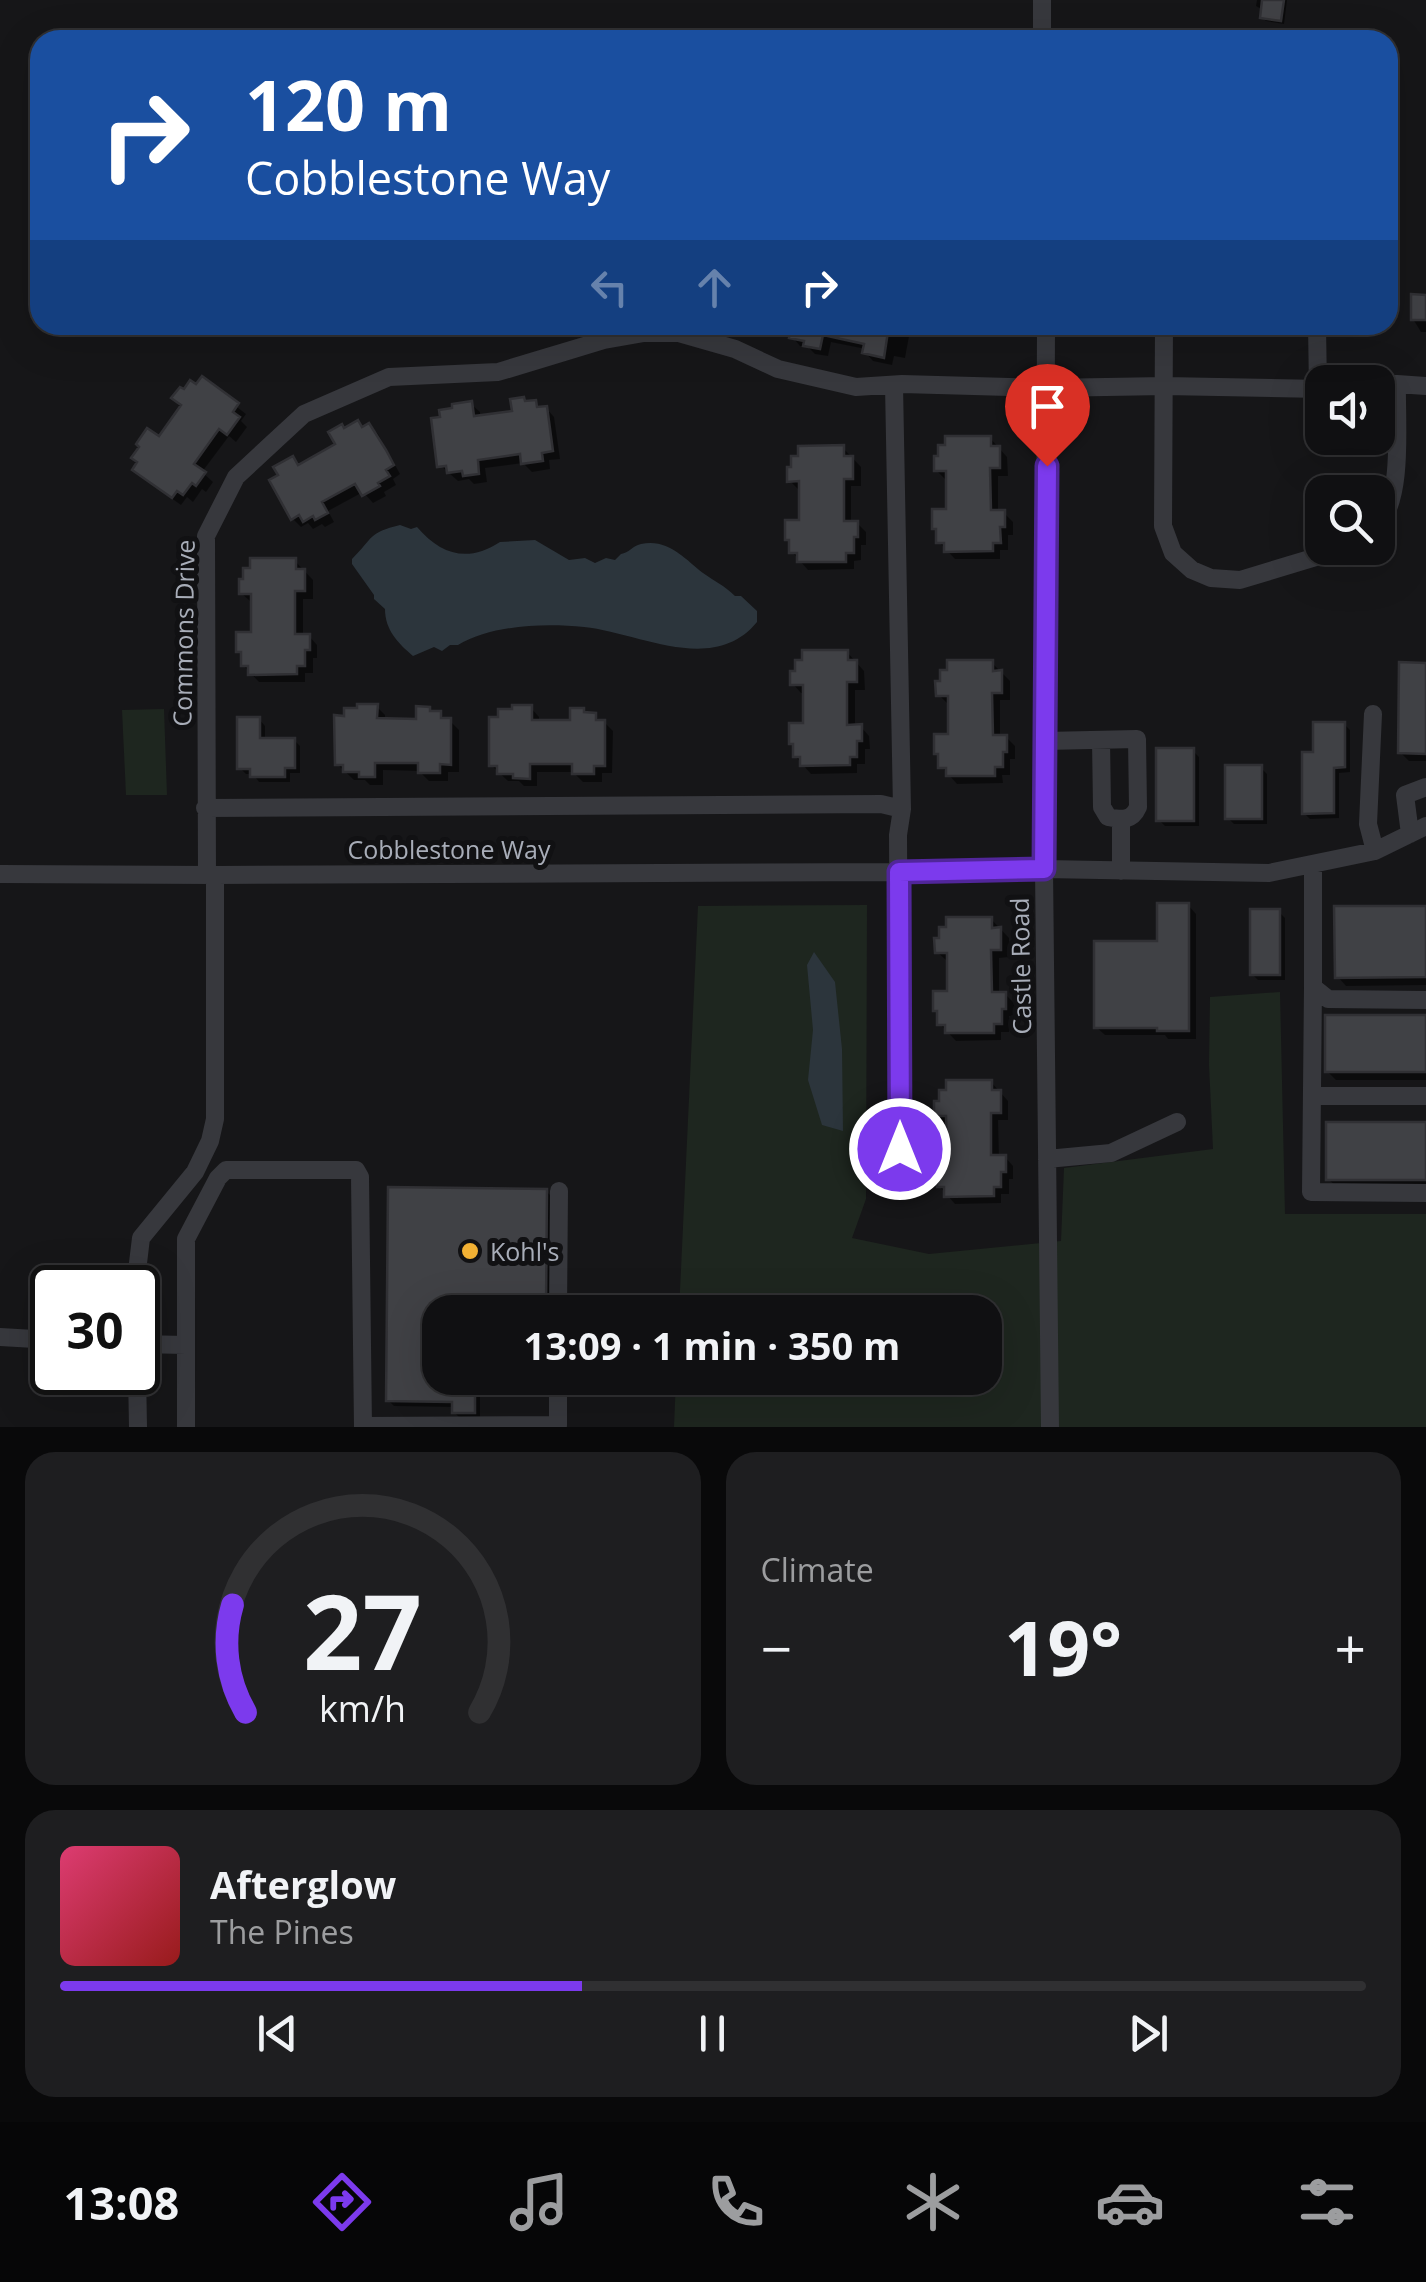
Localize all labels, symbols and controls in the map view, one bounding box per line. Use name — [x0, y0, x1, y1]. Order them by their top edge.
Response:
text: 120 m — [245, 56, 452, 152]
icon: right — [80, 70, 210, 200]
text: Cobblestone Way — [245, 147, 610, 208]
icon: left — [582, 260, 637, 315]
icon: ahead — [687, 260, 742, 315]
icon: right — [792, 260, 847, 315]
pin — [1005, 364, 1090, 467]
map controls — [1305, 365, 1395, 565]
button: sound — [1305, 365, 1395, 455]
icon: arrive — [1020, 379, 1075, 434]
button: search — [1305, 475, 1395, 565]
street label: Commons Drive — [164, 539, 202, 727]
street label: Cobblestone Way — [348, 832, 551, 866]
street label: Castle Road — [1002, 897, 1038, 1035]
position arrow — [848, 1097, 952, 1201]
place label: Kohl's — [490, 1234, 559, 1268]
marker: Kohl's — [459, 1240, 481, 1262]
speed limit sign: 30 — [30, 1265, 160, 1395]
text: 13:09 · 1 min · 350 m — [524, 1319, 900, 1371]
text: Climate — [761, 1548, 874, 1591]
text: 27 — [303, 1559, 422, 1700]
text: 19° — [1004, 1596, 1122, 1698]
text: − — [761, 1610, 792, 1685]
text: + — [1335, 1610, 1366, 1685]
text: km/h — [319, 1684, 406, 1732]
text: Afterglow — [210, 1858, 396, 1910]
text: The Pines — [210, 1910, 354, 1953]
icon: previous — [250, 2006, 305, 2061]
icon: pause — [685, 2006, 740, 2061]
icon: next — [1121, 2006, 1176, 2061]
icon: directions — [307, 2167, 377, 2237]
icon: music — [504, 2167, 574, 2237]
icon: phone — [701, 2167, 771, 2237]
icon: climate — [898, 2167, 968, 2237]
icon: car — [1095, 2167, 1165, 2237]
icon: filters — [1292, 2167, 1362, 2237]
text: 13:08 — [64, 2172, 179, 2233]

